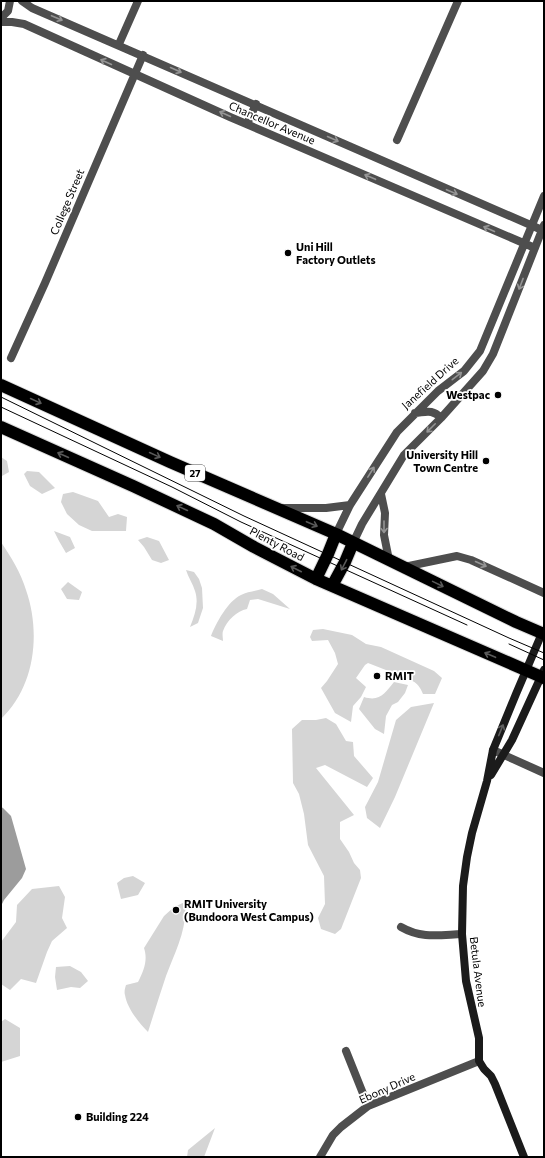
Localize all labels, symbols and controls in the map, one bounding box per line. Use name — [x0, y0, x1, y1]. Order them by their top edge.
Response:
one-way arrow — [51, 14, 63, 22]
one-way arrow — [100, 57, 112, 65]
one-way arrow — [170, 66, 182, 74]
street label: Chancellor Avenue — [227, 98, 317, 147]
one-way arrow — [219, 110, 231, 118]
one-way arrow — [327, 136, 339, 143]
street label: College Street — [47, 166, 86, 237]
one-way arrow — [364, 172, 376, 180]
one-way arrow — [446, 188, 458, 196]
one-way arrow — [483, 225, 495, 232]
place label: Uni Hill Factory Outlets — [296, 240, 376, 266]
marker: Uni Hill Factory Outlets — [283, 248, 293, 258]
one-way arrow — [516, 278, 524, 290]
street label: Janefield Drive — [399, 354, 461, 412]
one-way arrow — [452, 372, 463, 380]
place label: Westpac — [446, 388, 490, 401]
marker: Westpac — [493, 390, 503, 400]
one-way arrow — [30, 398, 42, 405]
one-way arrow — [426, 423, 436, 433]
place label: University Hill Town Centre — [406, 448, 478, 474]
one-way arrow — [58, 450, 70, 458]
one-way arrow — [148, 452, 160, 459]
marker: University Hill Town Centre — [481, 456, 491, 466]
road number: 27 — [185, 465, 205, 481]
one-way arrow — [367, 467, 375, 478]
one-way arrow — [176, 504, 188, 511]
one-way arrow — [381, 520, 388, 533]
one-way arrow — [306, 521, 318, 528]
street label: Plenty Road — [248, 524, 307, 563]
one-way arrow — [339, 558, 347, 570]
one-way arrow — [475, 561, 487, 569]
one-way arrow — [291, 565, 303, 572]
one-way arrow — [432, 581, 444, 588]
one-way arrow — [485, 651, 497, 658]
place label: RMIT — [385, 669, 414, 682]
marker: RMIT — [372, 671, 382, 681]
one-way arrow — [498, 725, 506, 737]
place label: RMIT University (Bundoora West Campus) — [184, 897, 314, 923]
marker: RMIT University (Bundoora West Campus) — [171, 905, 181, 915]
street label: Betula Avenue — [468, 936, 489, 1008]
street label: Ebony Drive — [357, 1069, 417, 1106]
place label: Building 224 — [86, 1110, 149, 1123]
marker: Building 224 — [73, 1112, 83, 1122]

